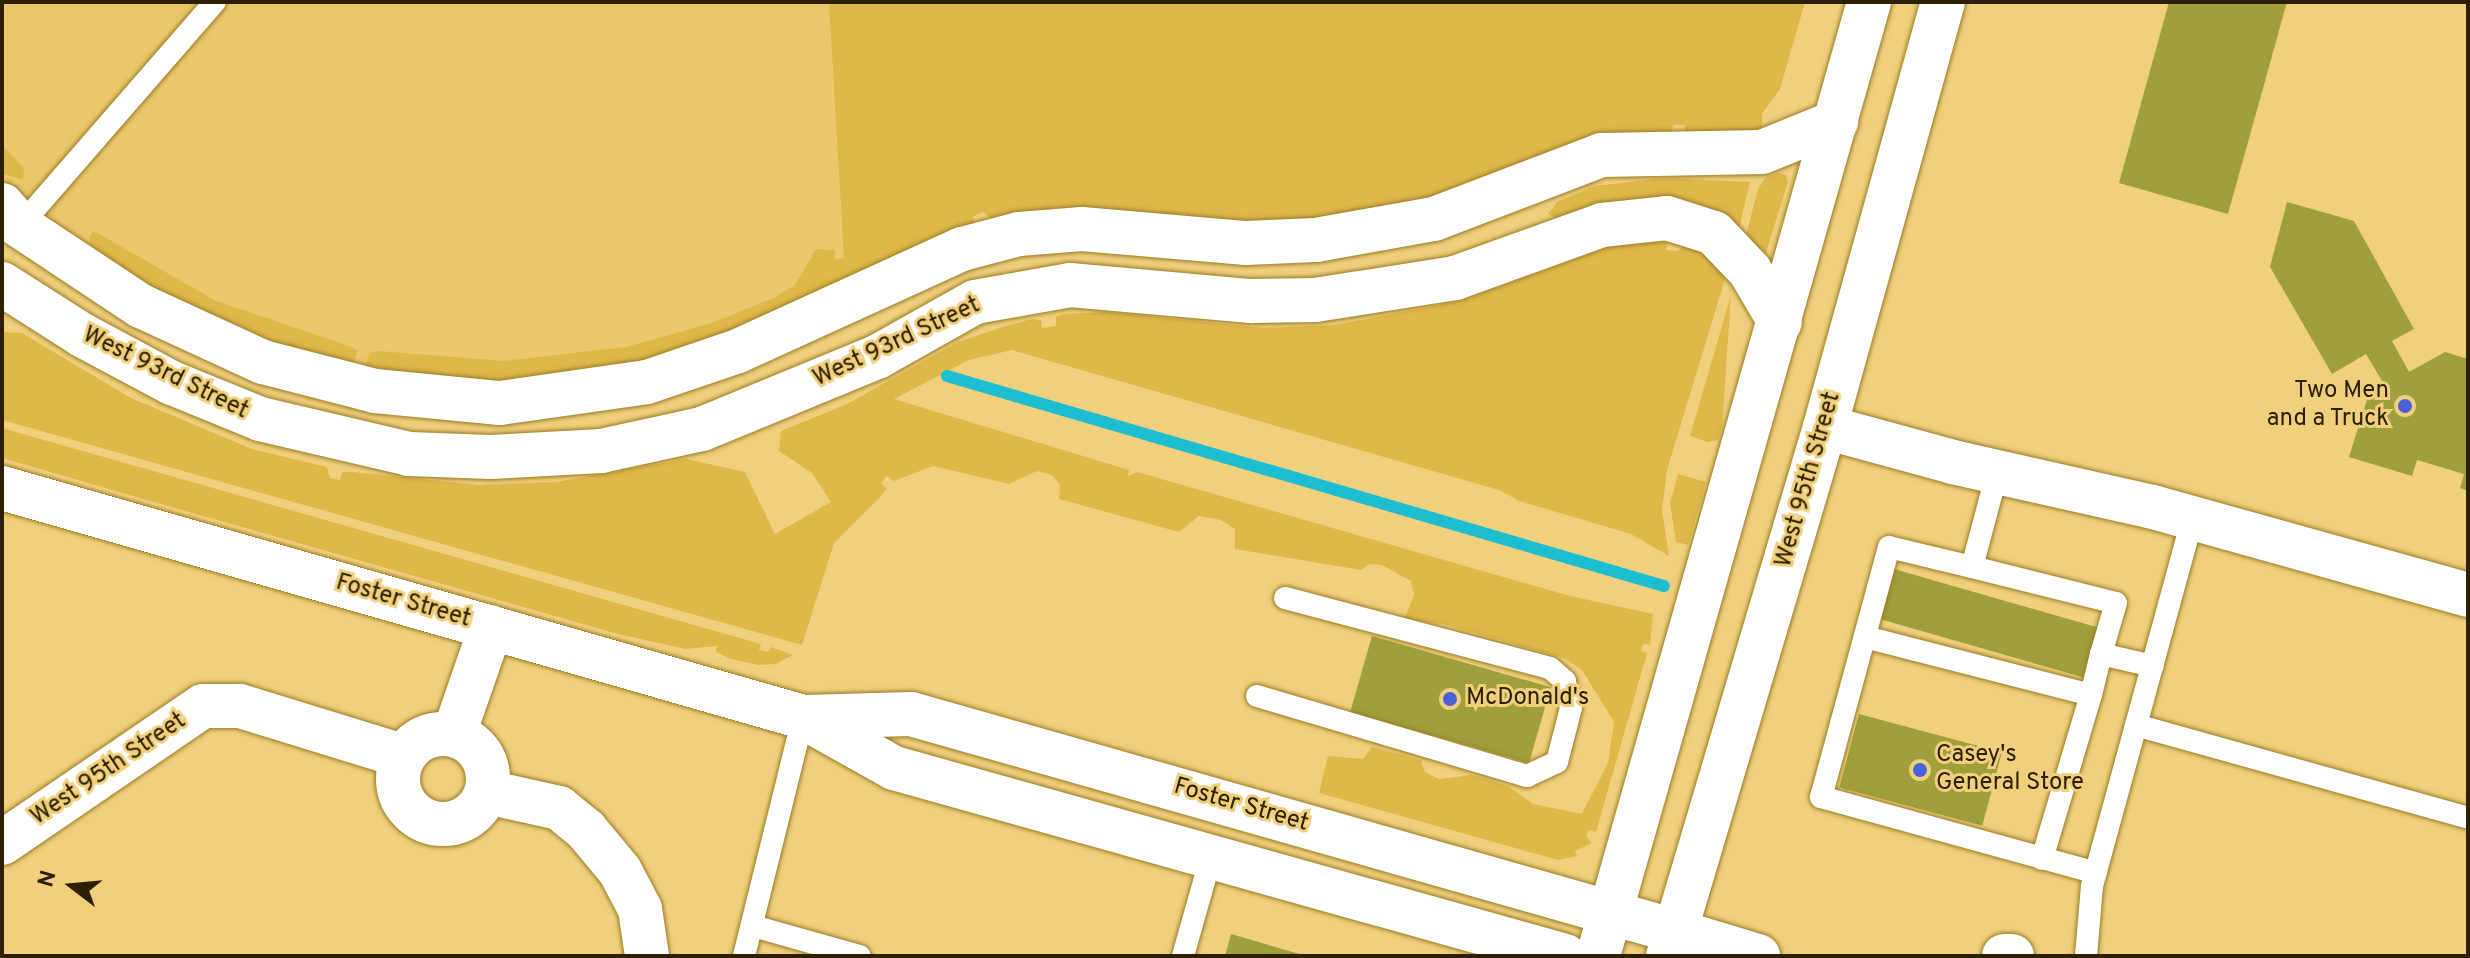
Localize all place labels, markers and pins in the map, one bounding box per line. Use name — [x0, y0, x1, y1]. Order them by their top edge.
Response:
place label: Two Men and a Truck — [2266, 378, 2389, 434]
marker: Two Men and a Truck — [2396, 397, 2414, 415]
place label: McDonald's — [1466, 685, 1589, 713]
marker: McDonald's — [1441, 690, 1459, 708]
place label: Casey's General Store — [1936, 742, 2084, 798]
marker: Casey's General Store — [1911, 761, 1929, 779]

